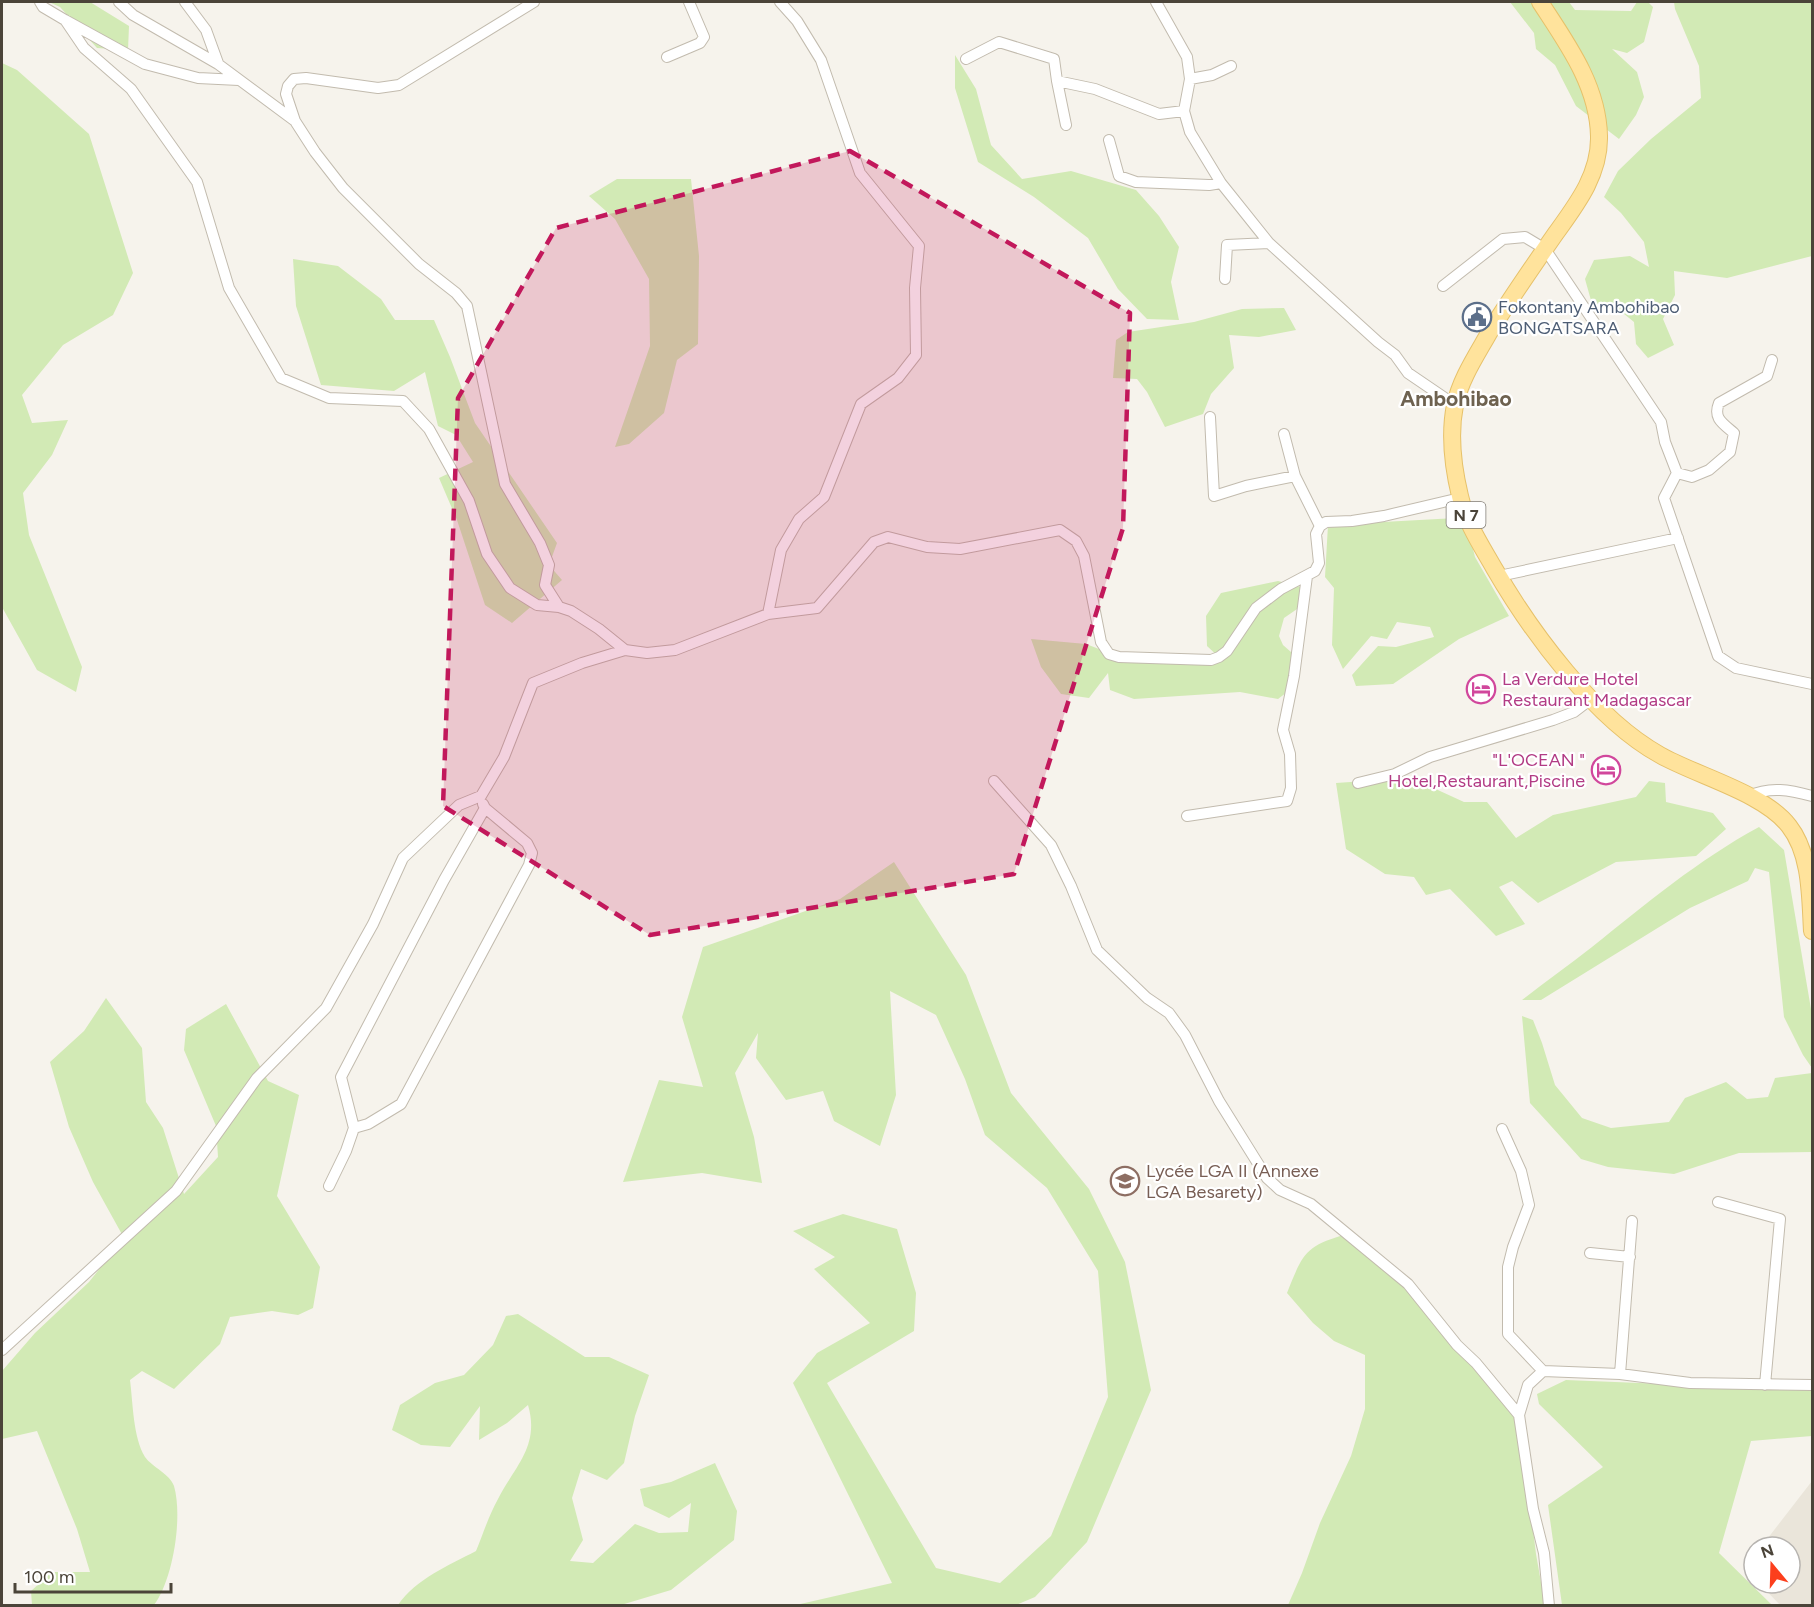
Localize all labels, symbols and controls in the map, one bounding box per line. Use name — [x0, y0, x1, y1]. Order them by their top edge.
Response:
place label: Fokontany Ambohibao BONGATSARA — [1498, 296, 1680, 339]
public building icon: Fokontany Ambohibao BONGATSARA — [1461, 301, 1493, 333]
district label: Ambohibao — [1400, 386, 1512, 411]
road number: N 7 — [1446, 502, 1486, 528]
place label: La Verdure Hotel Restaurant Madagascar — [1502, 668, 1691, 711]
hotel icon: La Verdure Hotel Restaurant Madagascar — [1465, 673, 1497, 705]
place label: "L'OCEAN " Hotel,Restaurant,Piscine — [1388, 749, 1585, 792]
hotel icon: "L'OCEAN " Hotel,Restaurant,Piscine — [1590, 754, 1622, 786]
place label: Lycée LGA II (Annexe LGA Besarety) — [1146, 1160, 1319, 1203]
school or university icon: Lycée LGA II (Annexe LGA Besarety) — [1109, 1165, 1141, 1197]
north arrow — [1742, 1535, 1802, 1595]
text: N — [1758, 1540, 1776, 1562]
scale bar — [15, 1556, 171, 1594]
text: 100 m — [24, 1566, 74, 1588]

